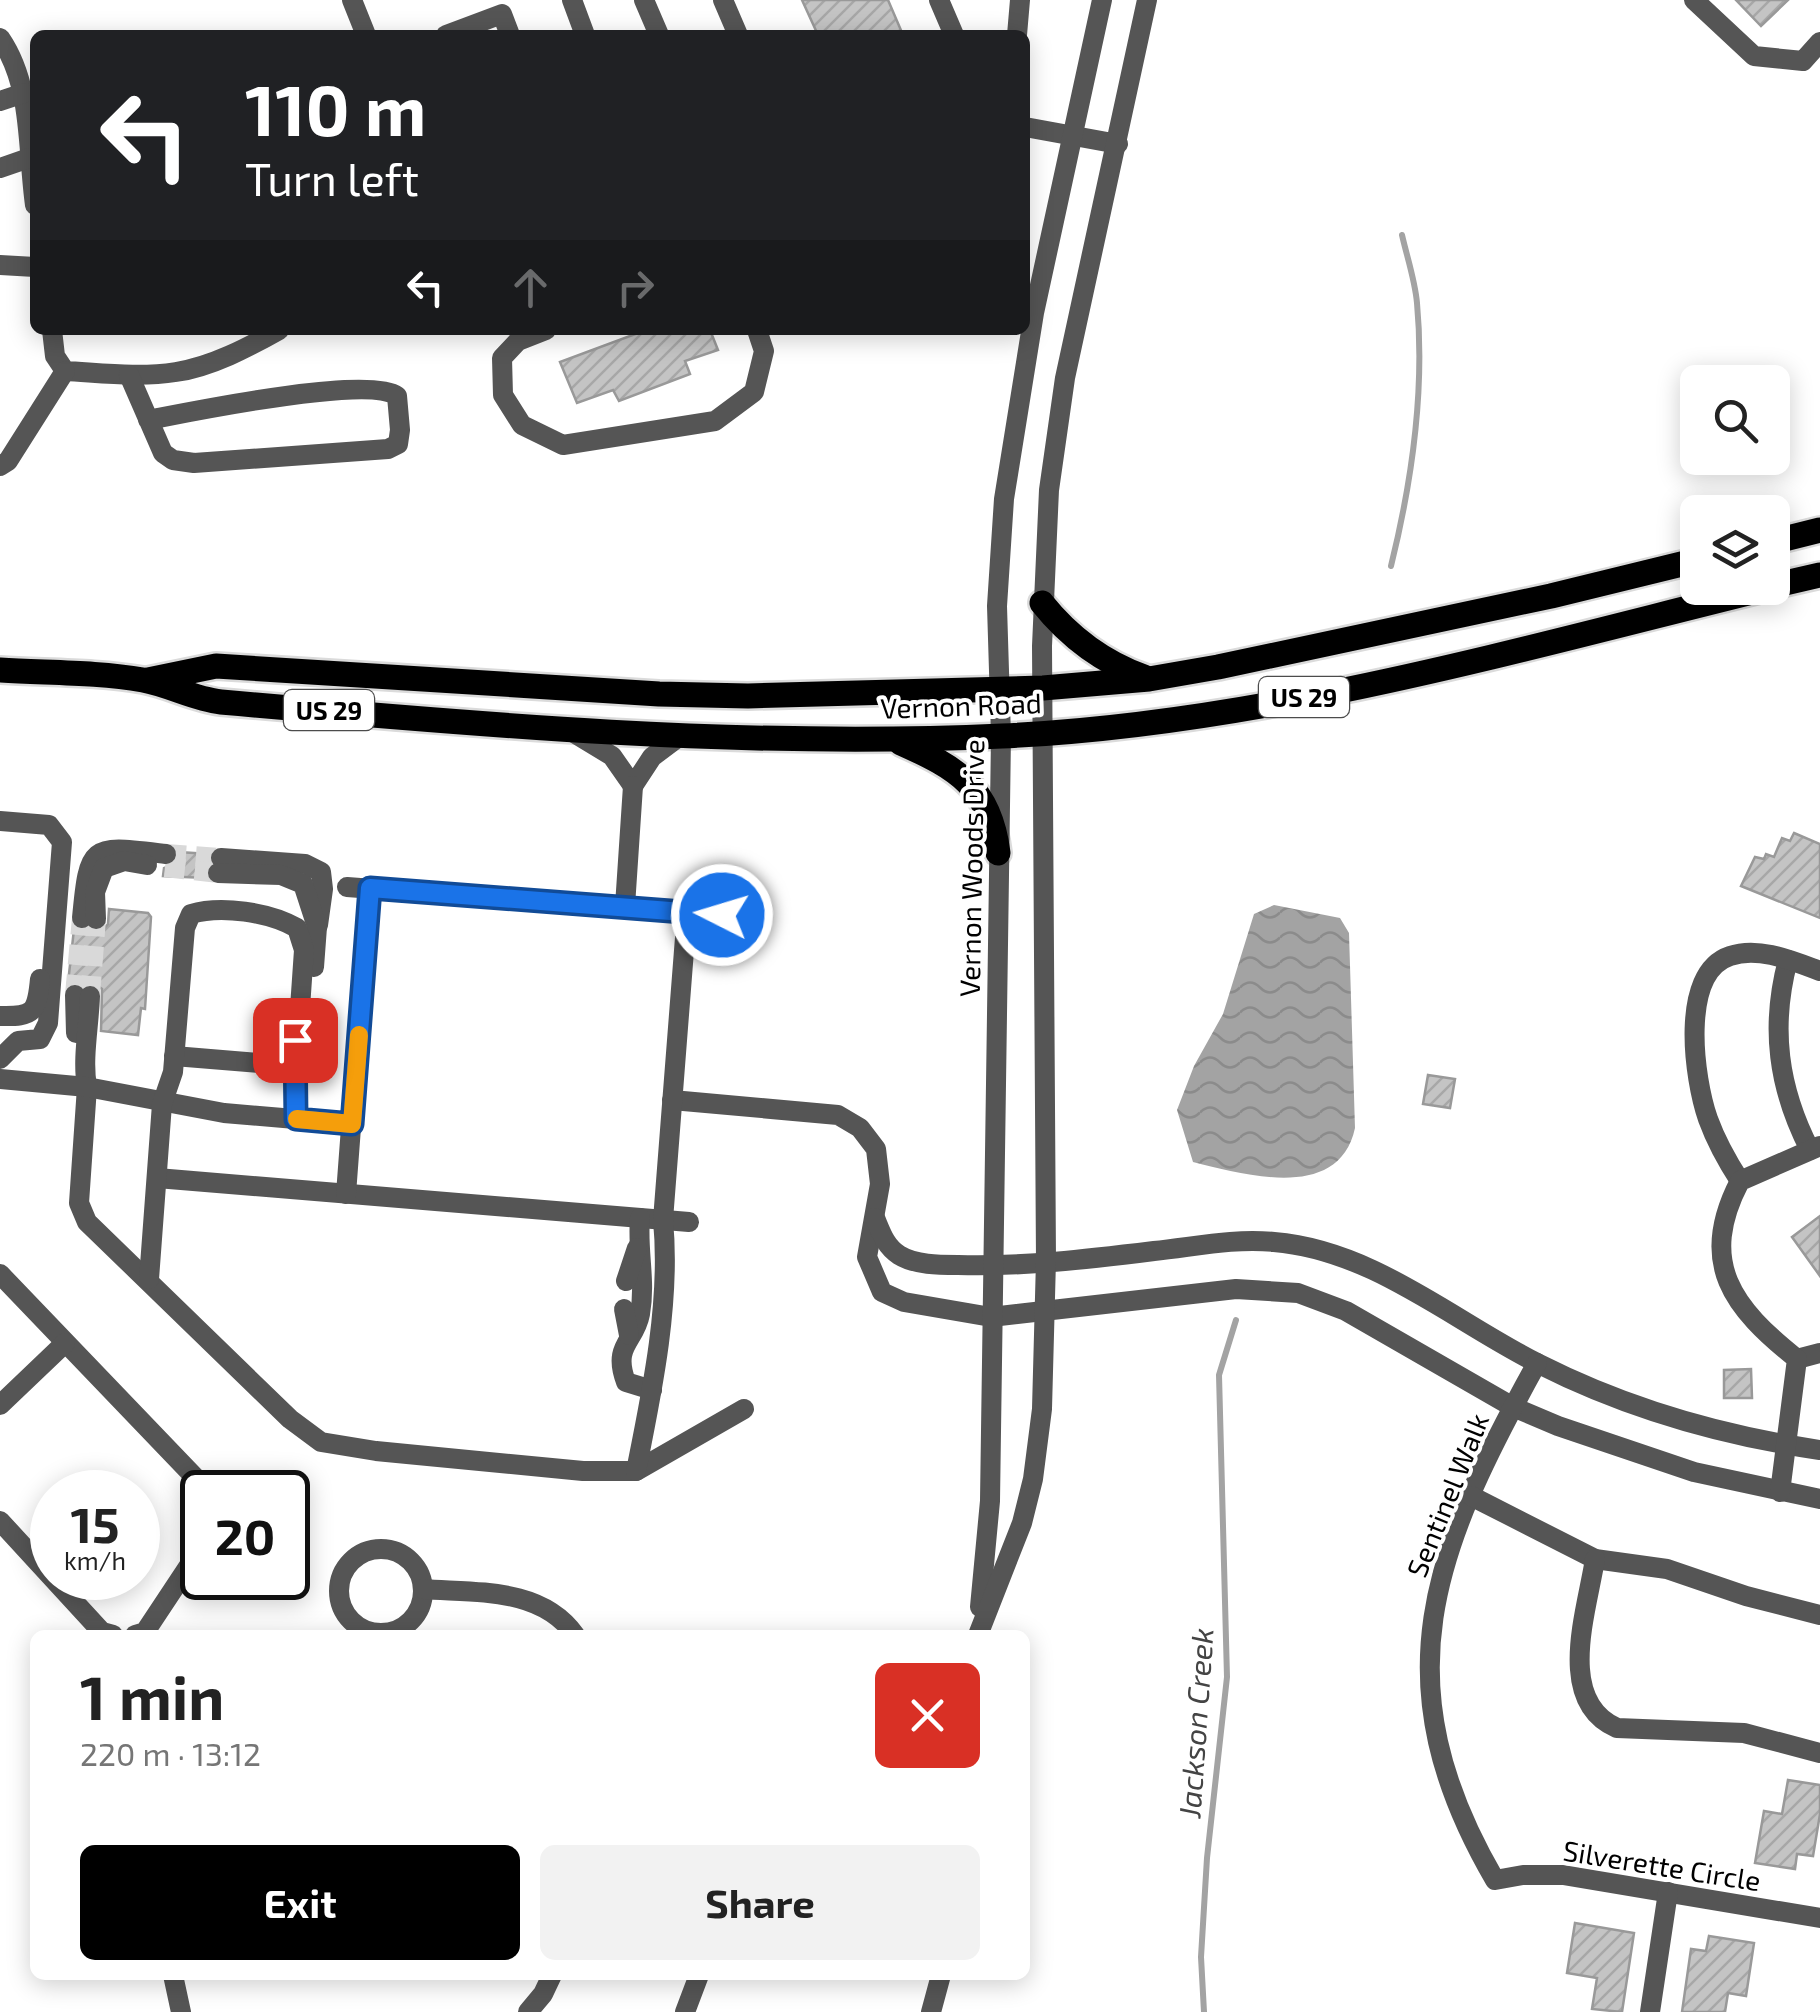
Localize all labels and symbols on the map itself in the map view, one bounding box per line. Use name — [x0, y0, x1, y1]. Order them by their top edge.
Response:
road number: US 29 — [1259, 677, 1349, 717]
street label: Vernon Road — [880, 685, 1042, 725]
road number: US 29 — [284, 690, 374, 730]
street label: Vernon Woods Drive — [952, 739, 990, 997]
position arrow — [670, 863, 774, 967]
pin — [253, 998, 338, 1083]
street label: Sentinel Walk — [1399, 1408, 1495, 1582]
speed limit sign: 20 — [180, 1470, 310, 1600]
water label: Jackson Creek — [1170, 1627, 1220, 1820]
street label: Silverette Circle — [1561, 1833, 1763, 1897]

